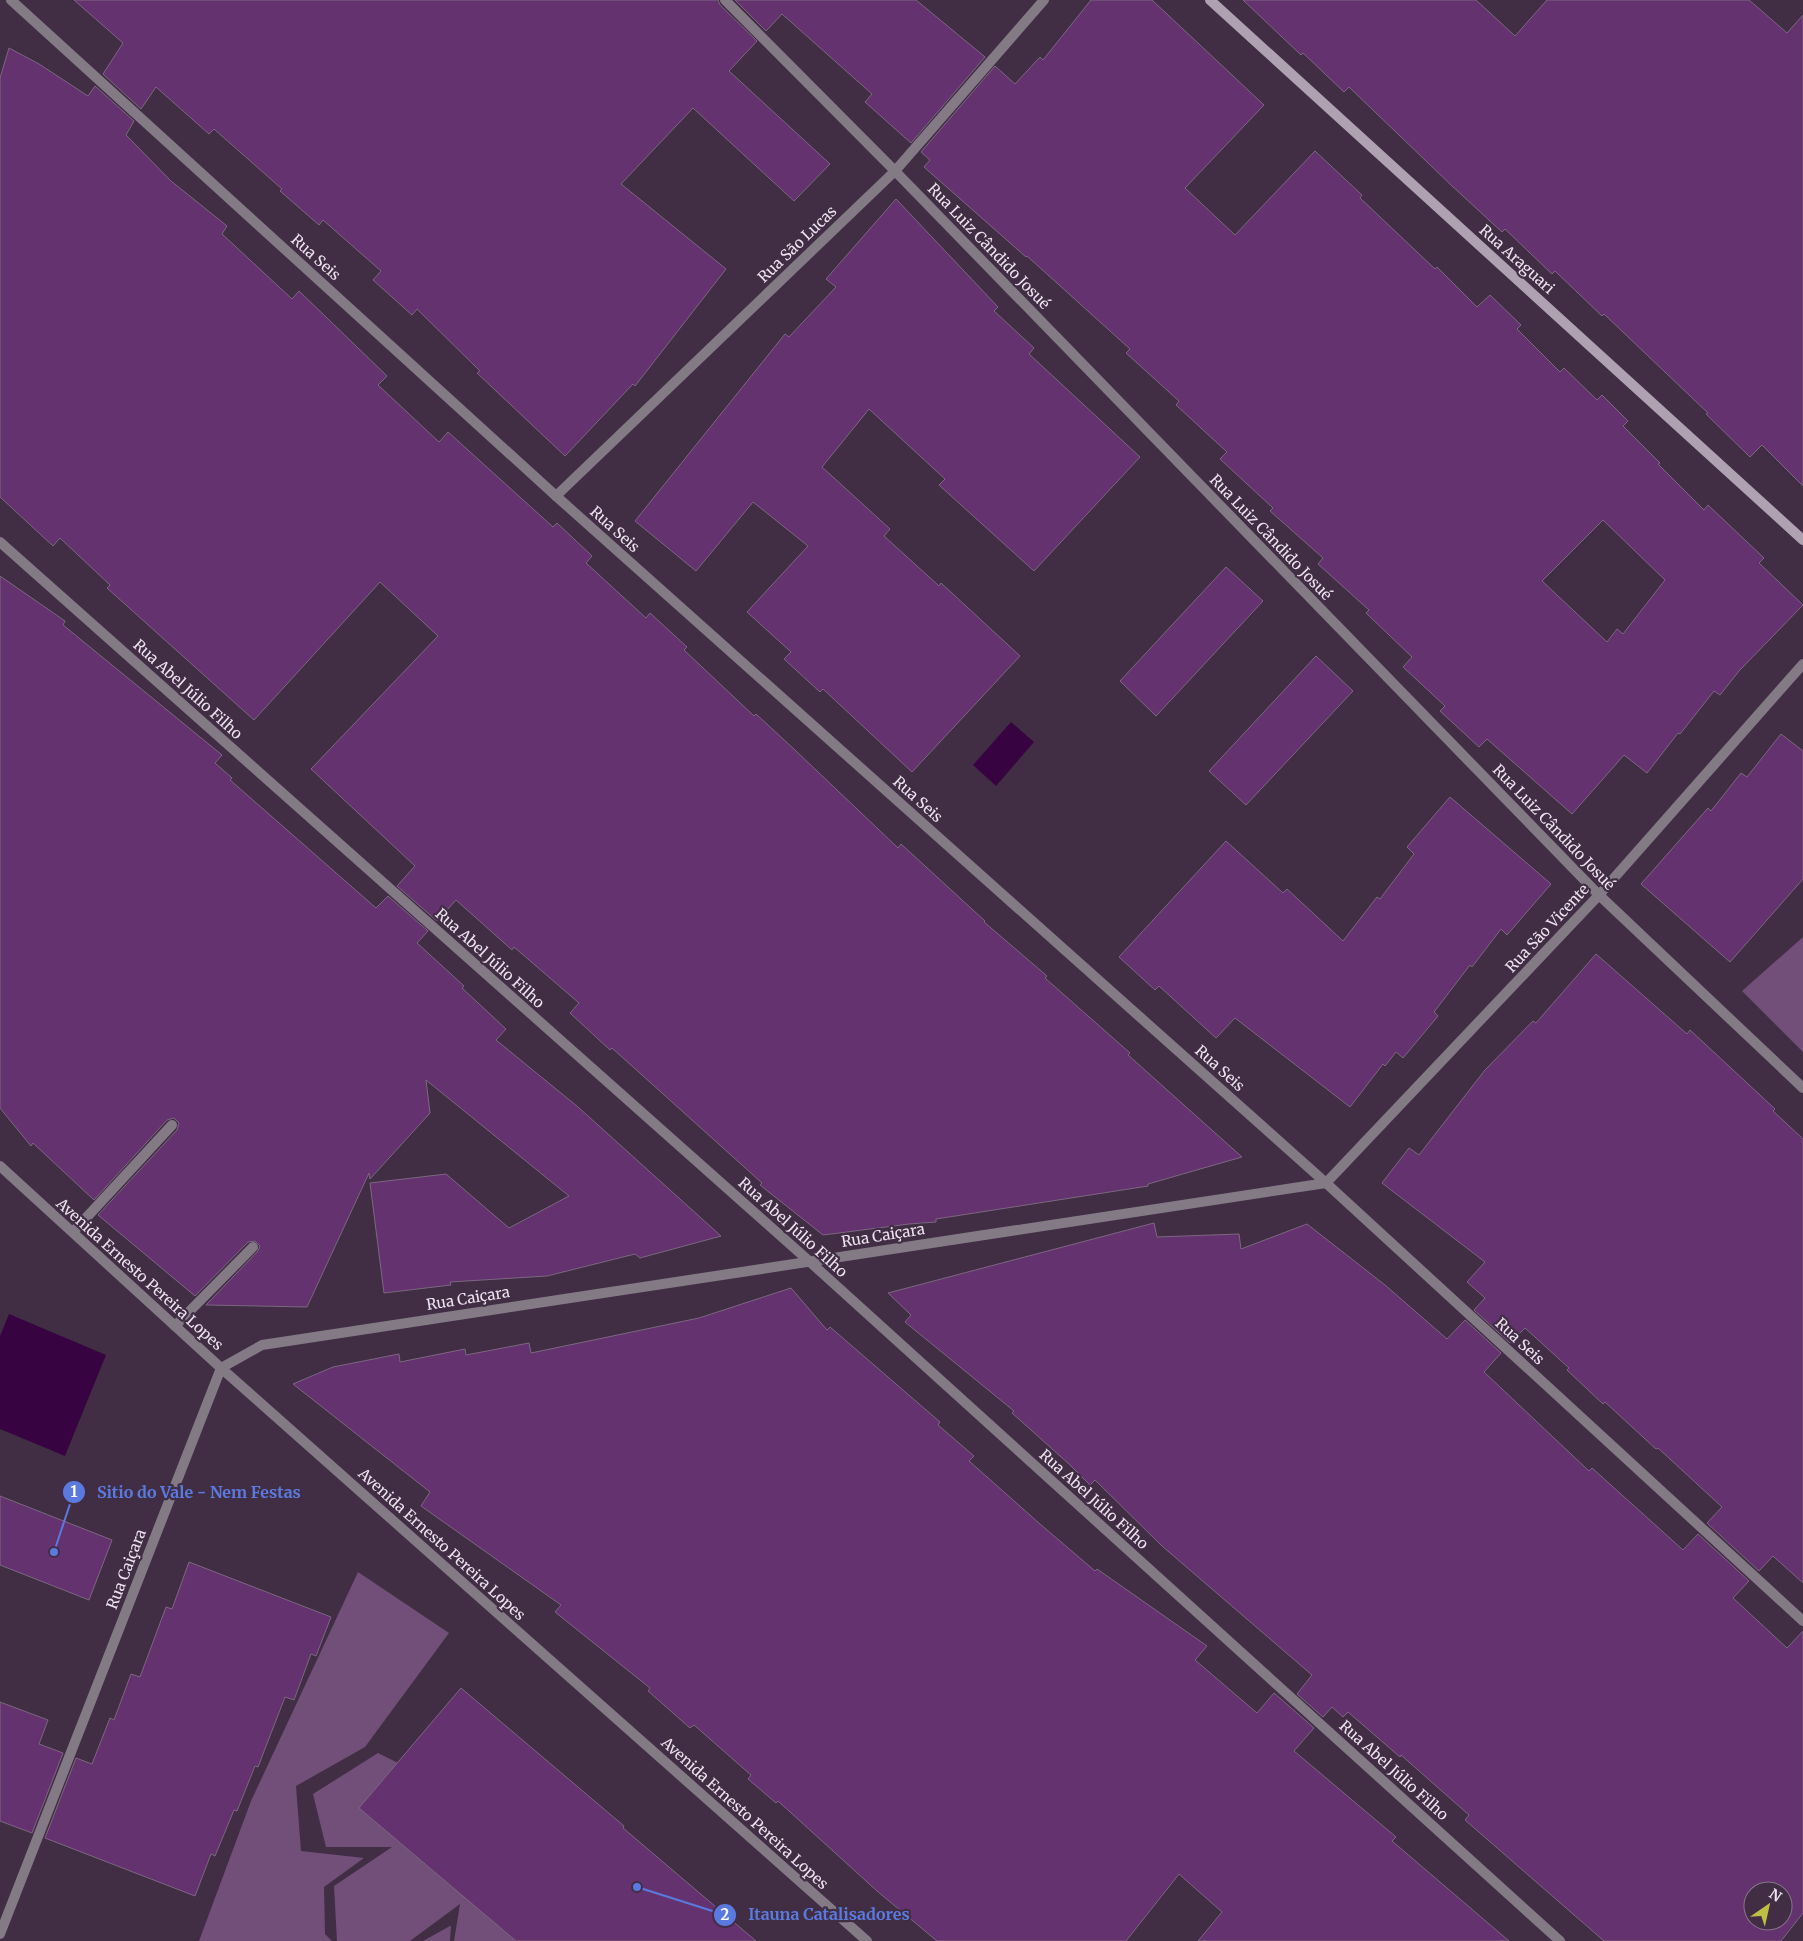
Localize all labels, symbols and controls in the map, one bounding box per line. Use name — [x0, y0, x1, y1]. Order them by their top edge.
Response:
street label: Rua Luiz Cândido Josué — [924, 179, 1054, 313]
street label: Rua São Lucas — [754, 202, 840, 286]
street label: Rua Araguari — [1475, 220, 1559, 298]
street label: Rua Seis — [287, 230, 345, 284]
street label: Rua Luiz Cândido Josué — [1206, 470, 1336, 604]
street label: Rua Seis — [586, 502, 644, 556]
street label: Rua Abel Júlio Filho — [130, 635, 247, 743]
street label: Rua Luiz Cândido Josué — [1489, 760, 1619, 894]
street label: Rua Seis — [889, 772, 947, 826]
street label: Rua São Vicente — [1501, 880, 1593, 976]
street label: Rua Abel Júlio Filho — [432, 904, 549, 1012]
street label: Rua Seis — [1191, 1041, 1249, 1095]
street label: Rua Abel Júlio Filho — [735, 1173, 852, 1281]
street label: Avenida Ernesto Pereira Lopes — [52, 1193, 227, 1354]
street label: Rua Caiçara — [840, 1219, 926, 1251]
street label: Rua Caiçara — [425, 1282, 511, 1314]
street label: Rua Seis — [1491, 1313, 1549, 1369]
street label: Rua Abel Júlio Filho — [1036, 1445, 1153, 1553]
street label: Avenida Ernesto Pereira Lopes — [354, 1463, 529, 1624]
callout: Sitio do Vale - Nem Festas — [62, 1477, 310, 1508]
text: 1 — [71, 1482, 78, 1501]
text: Sitio do Vale - Nem Festas — [97, 1482, 301, 1502]
street label: Rua Caiçara — [102, 1526, 150, 1612]
street label: Rua Abel Júlio Filho — [1336, 1716, 1453, 1824]
street label: Avenida Ernesto Pereira Lopes — [657, 1732, 832, 1893]
north arrow — [1743, 1881, 1793, 1931]
text: N — [1766, 1885, 1785, 1906]
callout: Itauna Catalisadores — [713, 1899, 919, 1930]
text: Itauna Catalisadores — [748, 1904, 910, 1924]
text: 2 — [721, 1905, 730, 1924]

